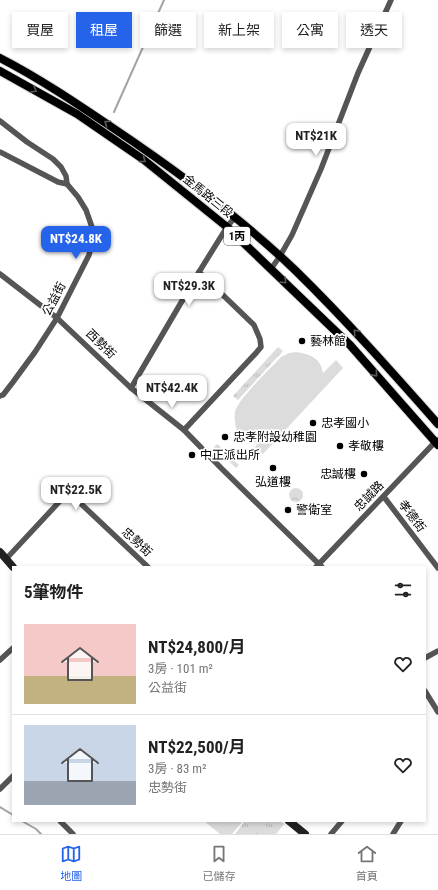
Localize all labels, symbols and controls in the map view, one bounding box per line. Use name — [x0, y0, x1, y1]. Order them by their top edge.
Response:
chip: 買屋 — [12, 12, 68, 48]
chip: 租屋 — [76, 12, 132, 48]
chip: 篩選 — [140, 12, 196, 48]
chip: 新上架 — [204, 12, 274, 48]
chip: 公寓 — [282, 12, 338, 48]
chip: 透天 — [346, 12, 402, 48]
one-way arrow — [30, 85, 37, 92]
one-way arrow — [104, 120, 111, 128]
pin: NT$21K — [283, 123, 349, 157]
text: NT$21K — [295, 128, 337, 143]
one-way arrow — [139, 155, 146, 162]
street label: 金馬路三段 — [180, 172, 236, 220]
pin: NT$24.8K — [35, 226, 117, 260]
road number: 1丙 — [224, 227, 250, 245]
text: NT$24.8K — [50, 231, 102, 246]
pin: NT$29.3K — [148, 273, 230, 307]
one-way arrow — [279, 276, 287, 284]
text: NT$29.3K — [163, 278, 215, 293]
street label: 公益街 — [39, 280, 69, 318]
street label: 西勢街 — [83, 326, 119, 362]
one-way arrow — [353, 329, 361, 337]
place label: 藝林館 — [310, 334, 346, 348]
marker: 藝林館 — [297, 336, 307, 346]
one-way arrow — [371, 369, 378, 377]
pin: NT$42.4K — [131, 375, 213, 409]
text: NT$42.4K — [146, 380, 198, 395]
place label: 忠孝國小 — [321, 416, 369, 430]
marker: 忠孝國小 — [308, 418, 318, 428]
place label: 忠孝附設幼稚園 — [233, 430, 317, 444]
marker: 忠孝附設幼稚園 — [220, 432, 230, 442]
place label: 孝敬樓 — [348, 439, 384, 453]
marker: 孝敬樓 — [335, 441, 345, 451]
place label: 中正派出所 — [200, 448, 260, 462]
marker: 中正派出所 — [187, 450, 197, 460]
marker: 弘道樓 — [268, 463, 278, 473]
place label: 忠誠樓 — [320, 467, 356, 481]
marker: 忠誠樓 — [359, 469, 369, 479]
place label: 弘道樓 — [255, 475, 291, 489]
pin: NT$22.5K — [35, 477, 117, 511]
street label: 忠誠路 — [351, 478, 387, 514]
text: NT$22.5K — [50, 482, 102, 497]
street label: 孝德街 — [396, 497, 428, 535]
place label: 警衛室 — [296, 503, 332, 517]
marker: 警衛室 — [283, 505, 293, 515]
street label: 忠勢街 — [119, 525, 155, 559]
icon: filters — [392, 579, 414, 601]
text: 5筆物件 — [24, 582, 84, 602]
text: NT$24,800/月 — [148, 637, 246, 657]
icon: home — [56, 640, 104, 688]
icon: heart — [392, 653, 414, 675]
text: 3房 · 101 m² — [148, 661, 213, 676]
text: 公益街 — [148, 680, 187, 695]
text: NT$22,500/月 — [148, 737, 246, 757]
icon: home — [56, 741, 104, 789]
icon: heart — [392, 754, 414, 776]
text: 3房 · 83 m² — [148, 761, 206, 776]
text: 忠勢街 — [148, 780, 187, 795]
tab: 地圖 — [60, 843, 82, 883]
tab: 已儲存 — [202, 843, 235, 883]
tab: 首頁 — [356, 843, 378, 883]

